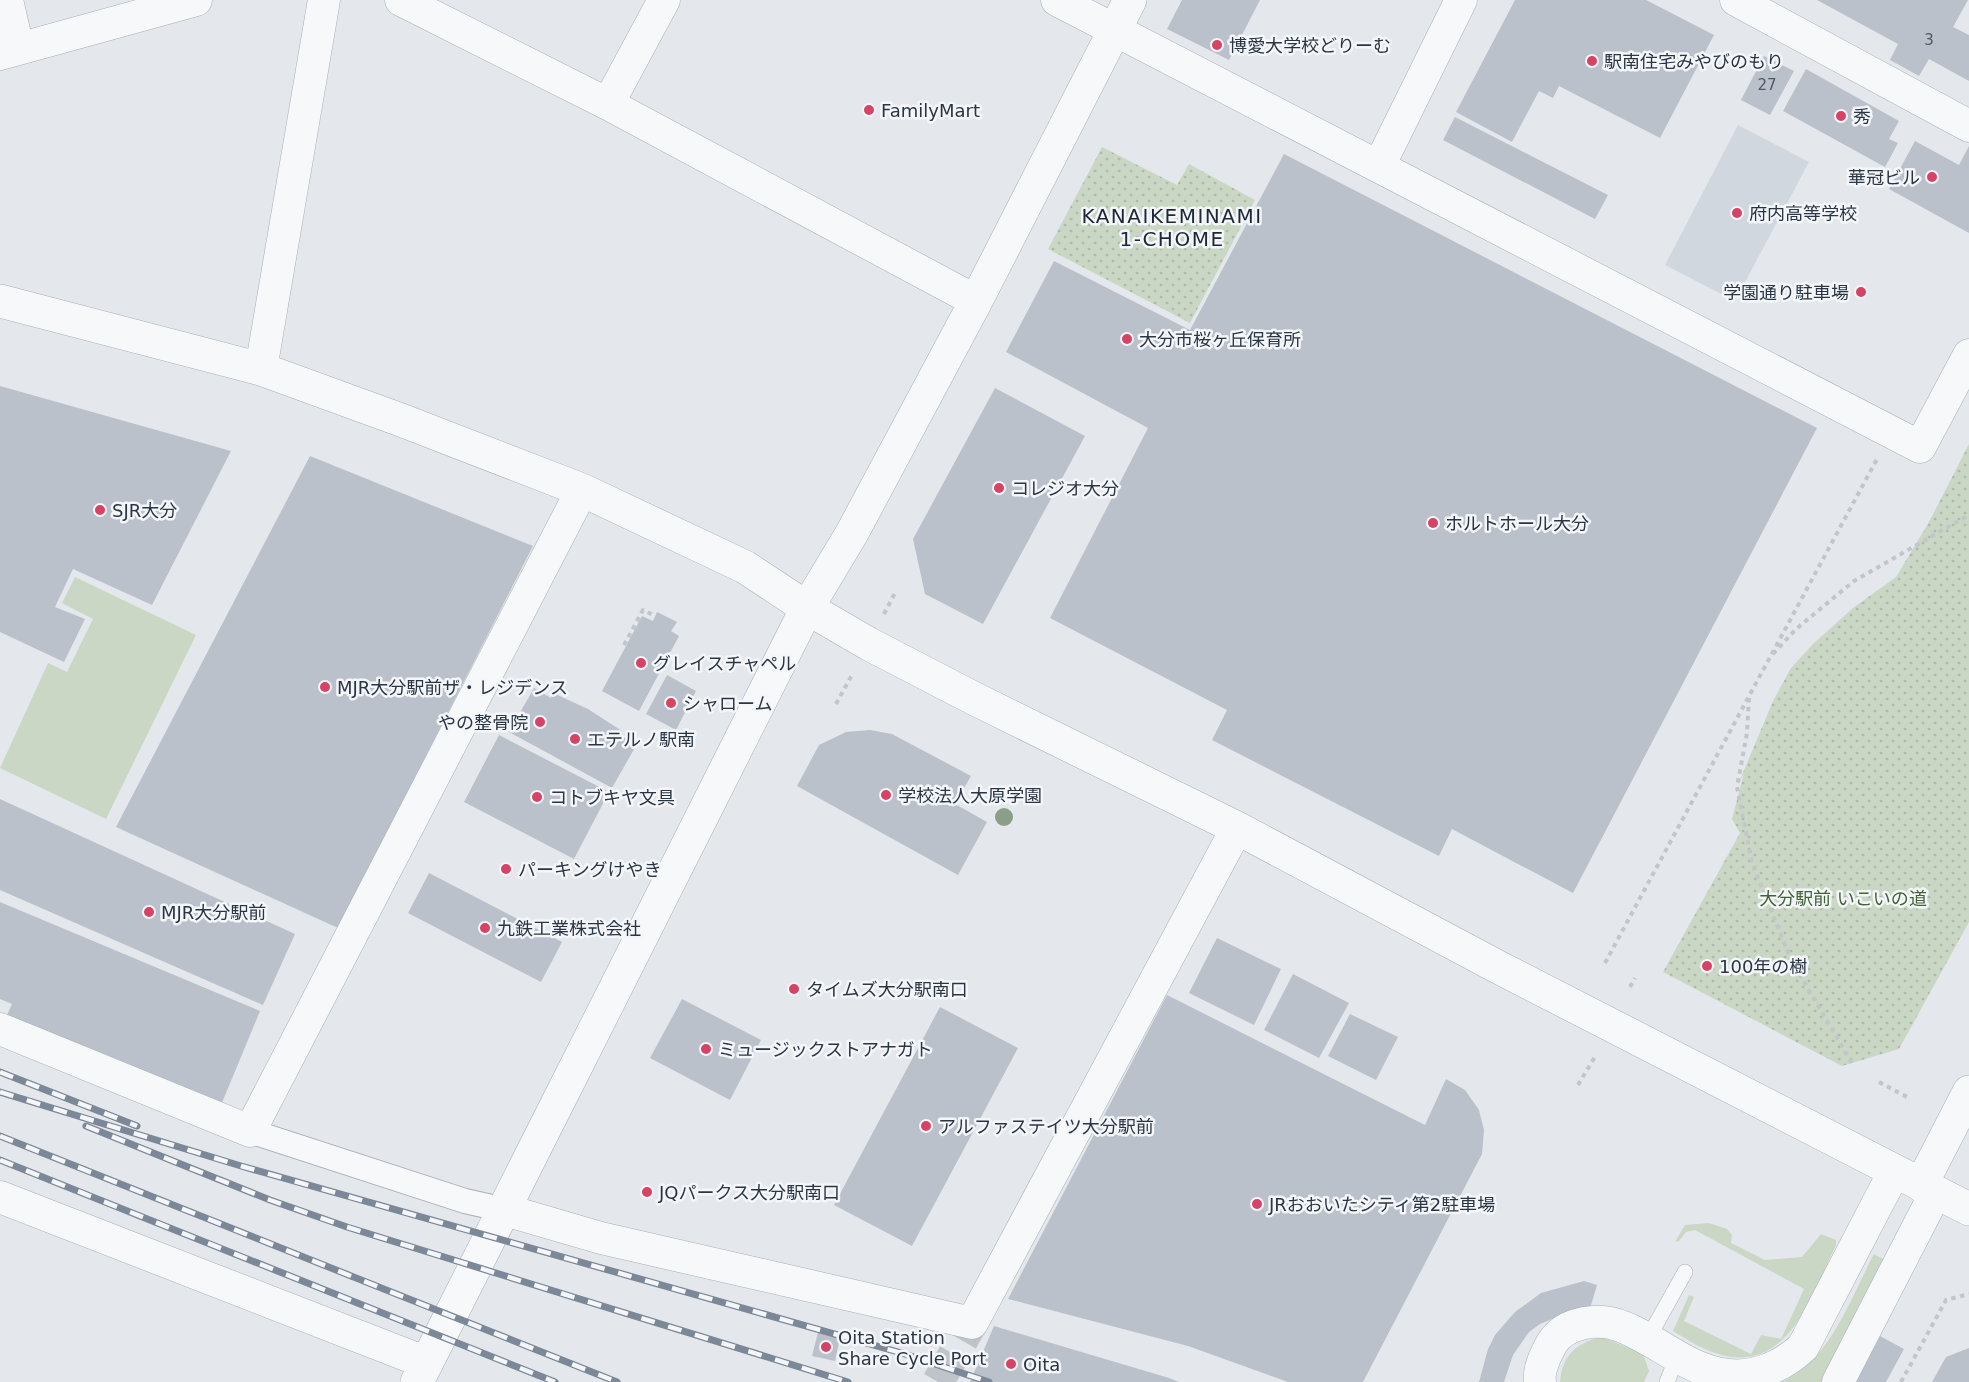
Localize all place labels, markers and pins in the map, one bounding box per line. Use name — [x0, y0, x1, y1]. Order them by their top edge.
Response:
place label: 博愛大学校どりーむ — [1229, 35, 1391, 56]
marker: 博愛大学校どりーむ — [1210, 38, 1224, 52]
place label: 駅南住宅みやびのもり — [1604, 51, 1784, 72]
marker: 駅南住宅みやびのもり — [1585, 54, 1599, 68]
place label: FamilyMart — [881, 100, 980, 121]
marker: FamilyMart — [862, 103, 876, 117]
place label: 秀 — [1853, 106, 1871, 127]
marker: 秀 — [1834, 109, 1848, 123]
place label: 華冠ビル — [1848, 167, 1920, 188]
marker: 華冠ビル — [1925, 170, 1939, 184]
place label: 府内高等学校 — [1749, 203, 1857, 224]
marker: 府内高等学校 — [1730, 206, 1744, 220]
place label: 学園通り駐車場 — [1723, 282, 1849, 303]
marker: 学園通り駐車場 — [1854, 285, 1868, 299]
place label: 大分市桜ヶ丘保育所 — [1139, 329, 1301, 350]
marker: 大分市桜ヶ丘保育所 — [1120, 332, 1134, 346]
place label: コレジオ大分 — [1011, 478, 1119, 499]
marker: コレジオ大分 — [992, 481, 1006, 495]
place label: SJR大分 — [112, 500, 177, 521]
marker: SJR大分 — [93, 503, 107, 517]
place label: ホルトホール大分 — [1445, 513, 1589, 534]
marker: ホルトホール大分 — [1426, 516, 1440, 530]
place label: グレイスチャペル — [653, 653, 796, 674]
marker: グレイスチャペル — [634, 656, 648, 670]
place label: MJR大分駅前ザ・レジデンス — [337, 677, 568, 698]
marker: MJR大分駅前ザ・レジデンス — [318, 680, 332, 694]
place label: シャローム — [683, 693, 772, 714]
marker: シャローム — [664, 696, 678, 710]
place label: やの整骨院 — [438, 712, 528, 733]
marker: やの整骨院 — [533, 715, 547, 729]
place label: エテルノ駅南 — [587, 729, 695, 750]
marker: エテルノ駅南 — [568, 732, 582, 746]
place label: 学校法人大原学園 — [898, 785, 1042, 806]
place label: コトブキヤ文具 — [549, 787, 675, 808]
marker: 学校法人大原学園 — [879, 788, 893, 802]
marker: コトブキヤ文具 — [530, 790, 544, 804]
place label: パーキングけやき — [518, 859, 661, 880]
marker: パーキングけやき — [499, 862, 513, 876]
place label: MJR大分駅前 — [161, 902, 266, 923]
marker: MJR大分駅前 — [142, 905, 156, 919]
place label: 九鉄工業株式会社 — [497, 918, 641, 939]
marker: 九鉄工業株式会社 — [478, 921, 492, 935]
place label: 100年の樹 — [1719, 956, 1807, 977]
marker: 100年の樹 — [1700, 959, 1714, 973]
place label: タイムズ大分駅南口 — [806, 979, 968, 1000]
marker: タイムズ大分駅南口 — [787, 982, 801, 996]
place label: ミュージックストアナガト — [718, 1039, 933, 1060]
marker: ミュージックストアナガト — [699, 1042, 713, 1056]
place label: アルファステイツ大分駅前 — [938, 1116, 1154, 1137]
marker: アルファステイツ大分駅前 — [919, 1119, 933, 1133]
place label: JQパークス大分駅南口 — [658, 1182, 840, 1203]
marker: JQパークス大分駅南口 — [640, 1185, 654, 1199]
place label: JRおおいたシティ第2駐車場 — [1268, 1194, 1495, 1215]
marker: JRおおいたシティ第2駐車場 — [1250, 1197, 1264, 1211]
place label: Oita Station Share Cycle Port — [838, 1327, 986, 1369]
marker: Oita Station Share Cycle Port — [819, 1340, 833, 1354]
place label: Oita — [1023, 1354, 1060, 1375]
marker: Oita — [1004, 1357, 1018, 1371]

